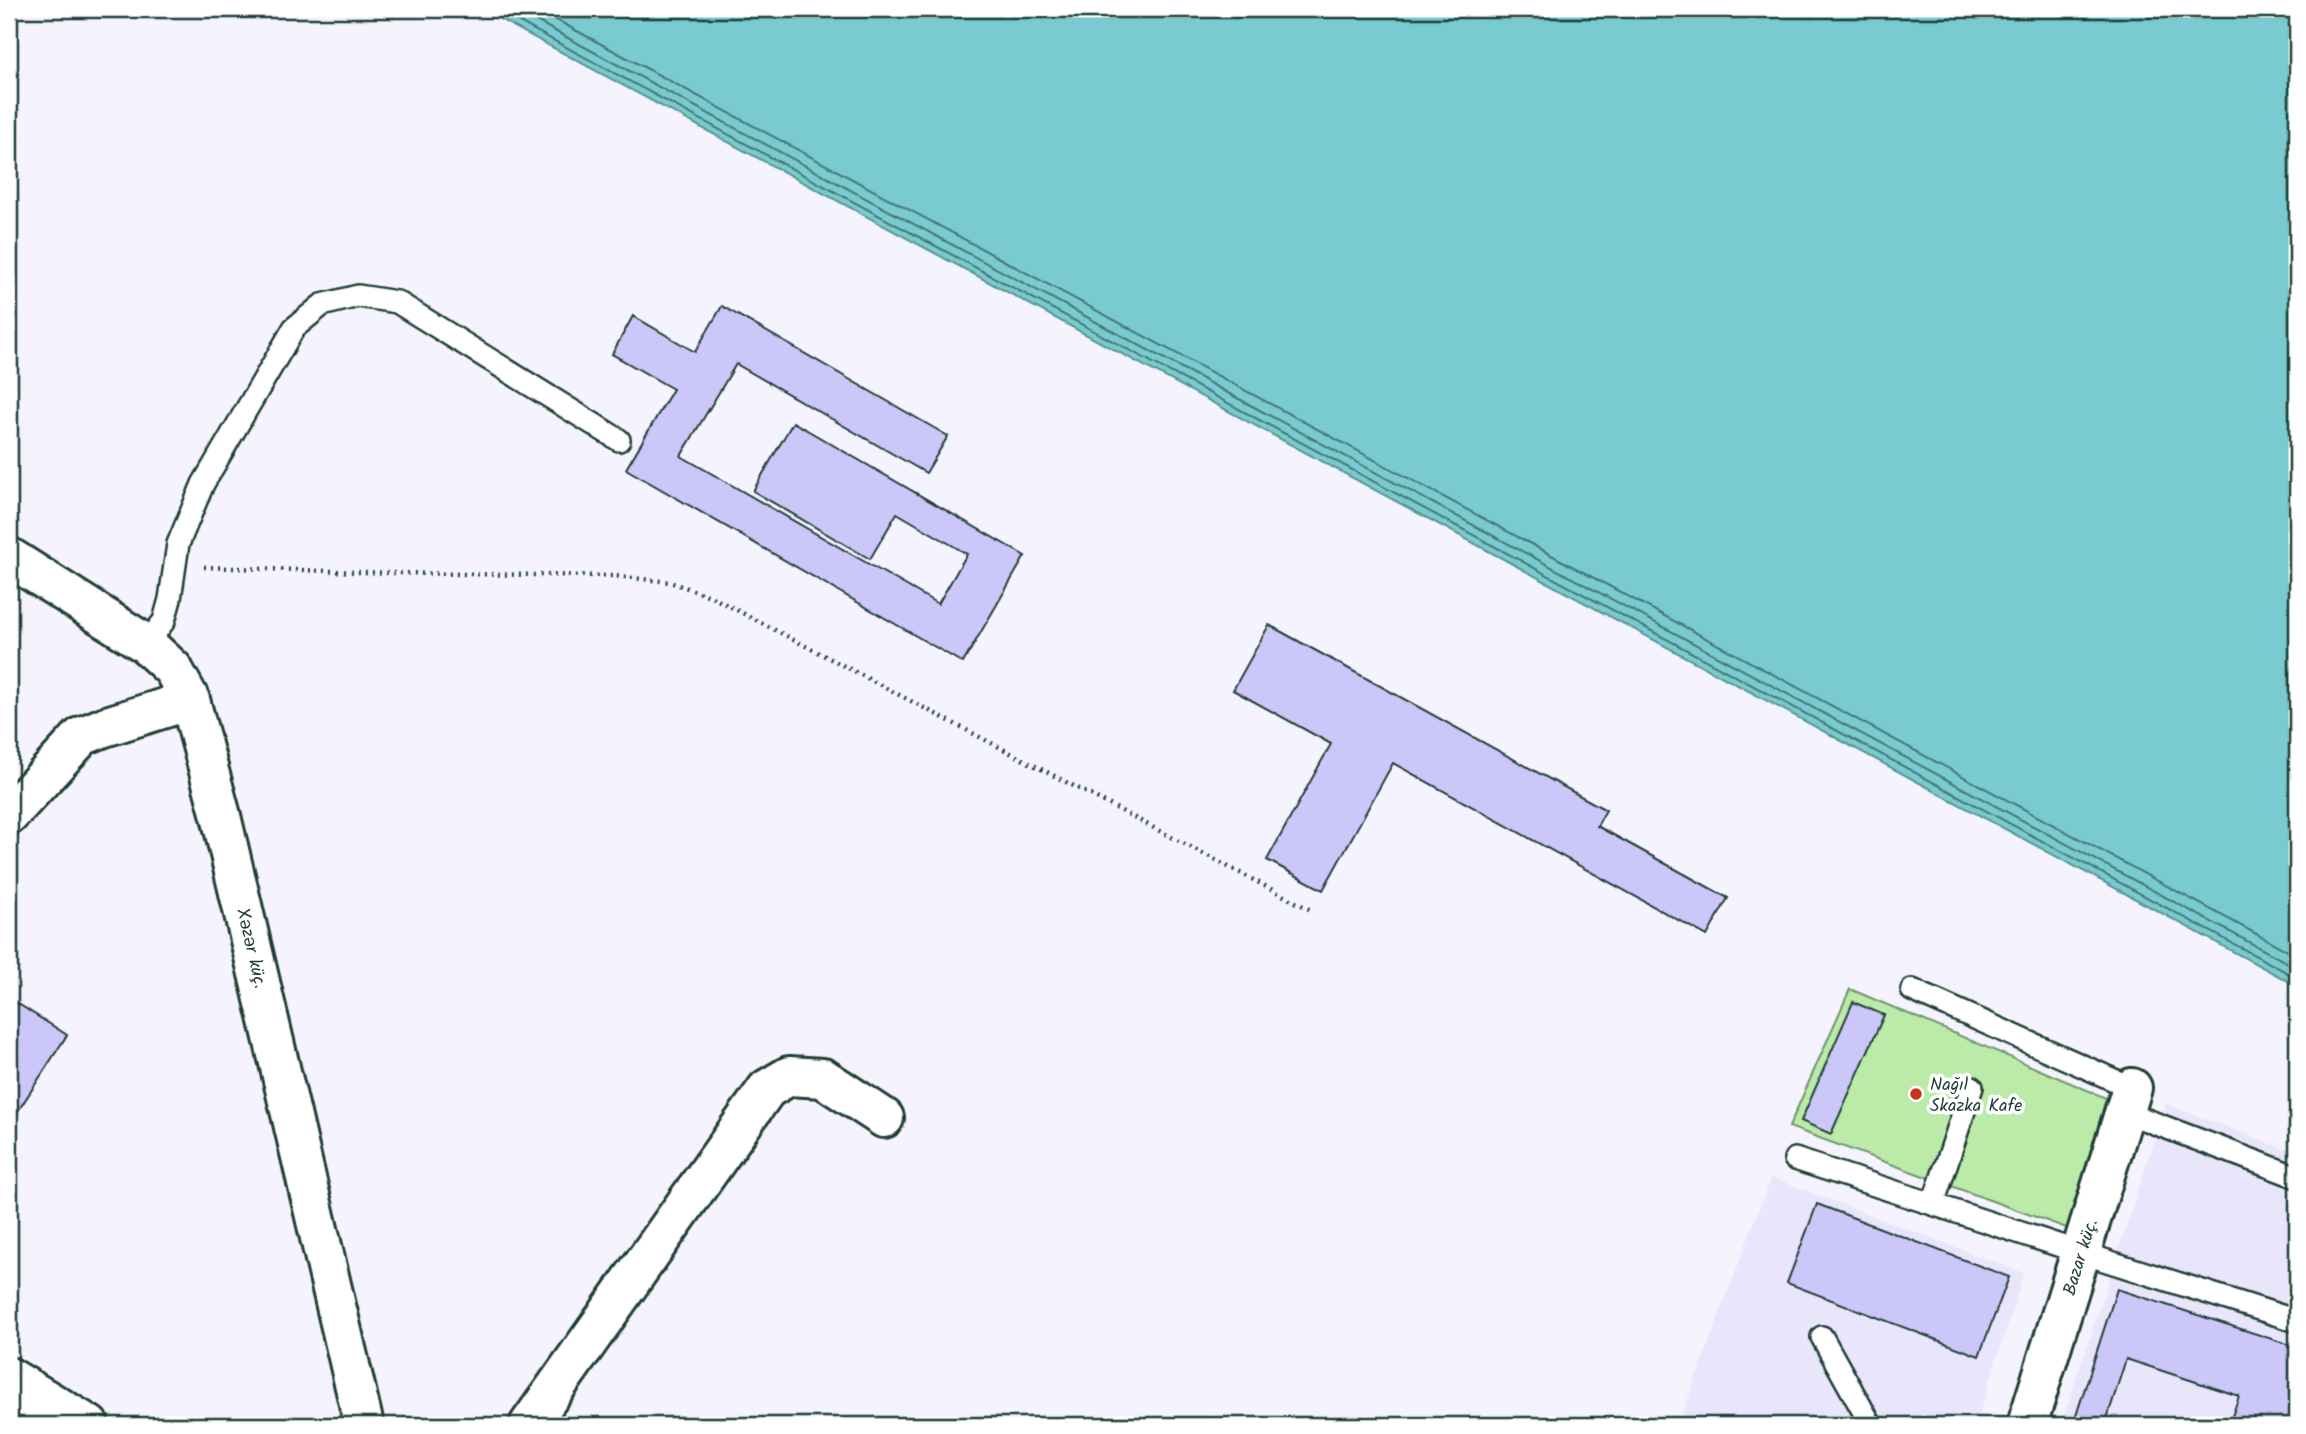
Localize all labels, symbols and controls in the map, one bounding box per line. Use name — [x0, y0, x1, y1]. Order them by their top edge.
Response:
street label: Xəzər küç. — [227, 905, 274, 991]
place label: Nağıl Skazka Kafe — [1930, 1071, 2022, 1121]
marker: Nağıl Skazka Kafe — [1908, 1086, 1924, 1102]
street label: Bazar küç. — [2056, 1216, 2107, 1299]

